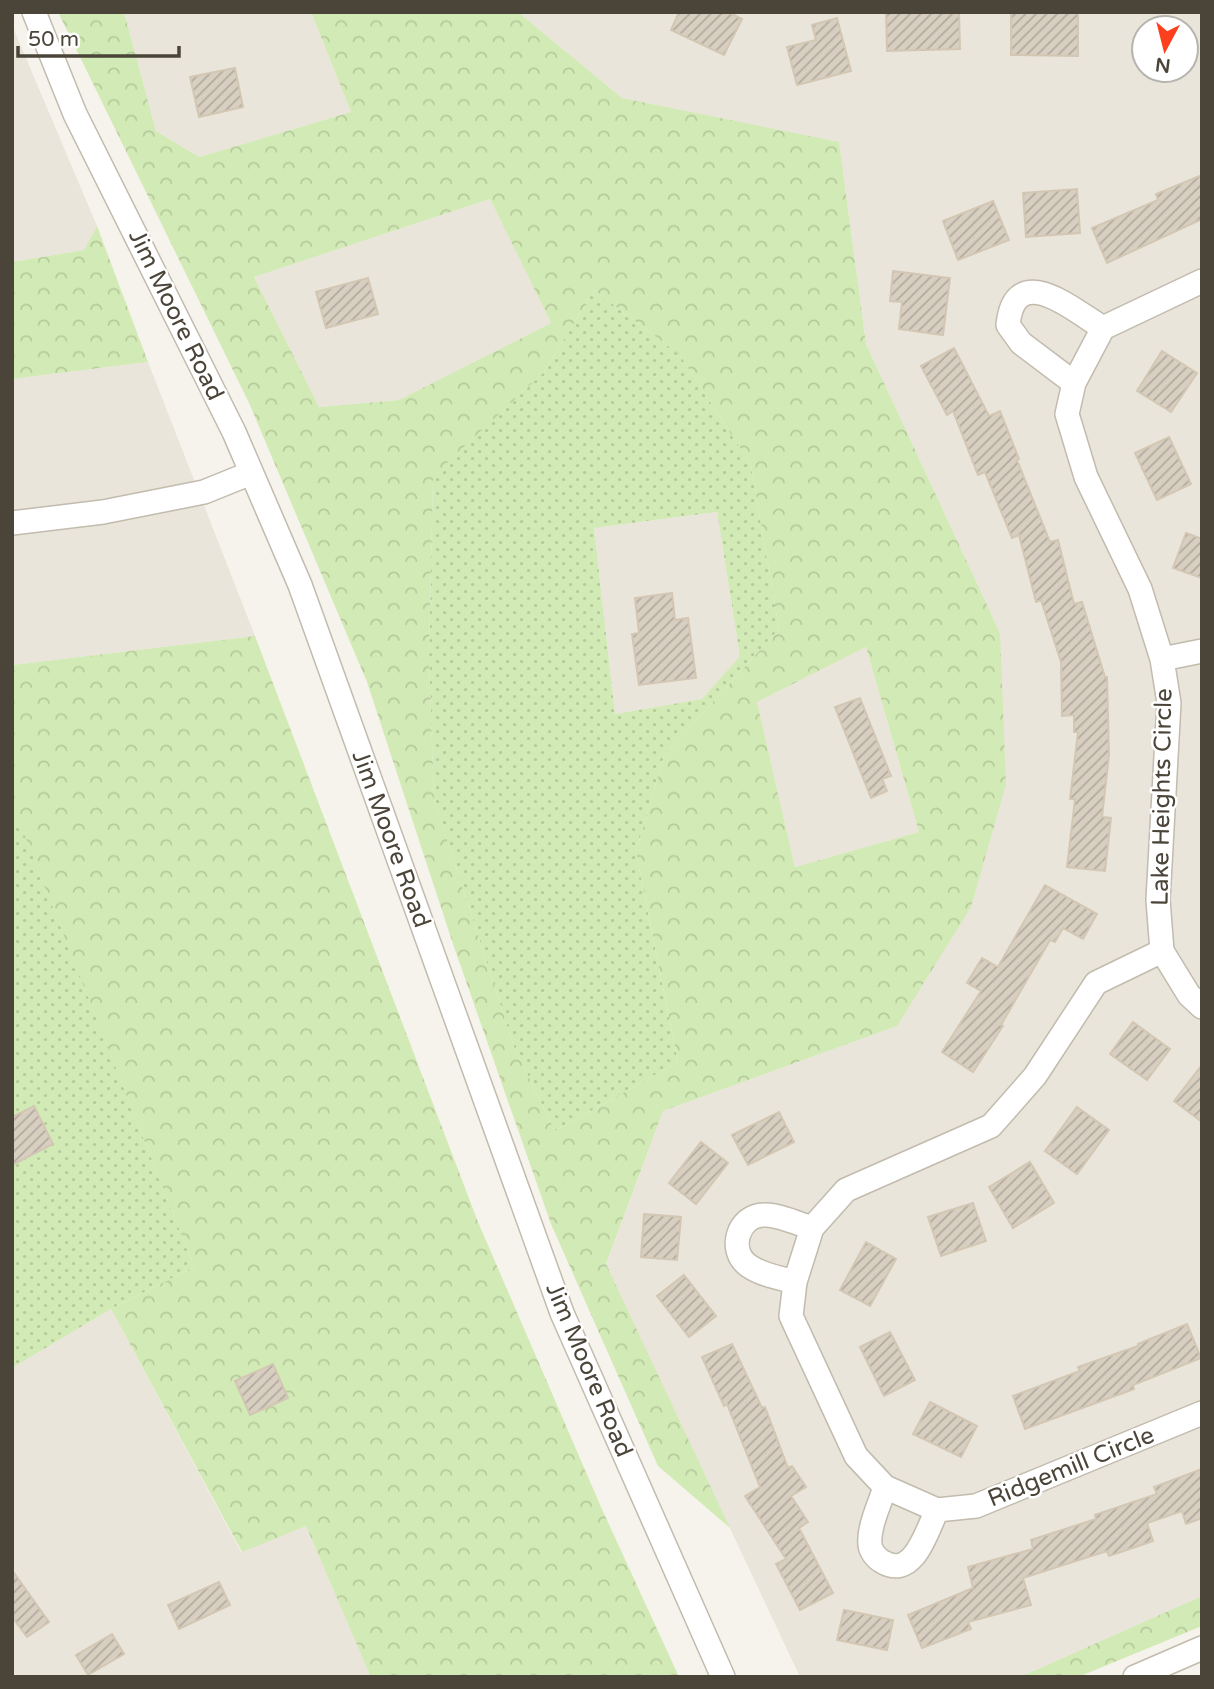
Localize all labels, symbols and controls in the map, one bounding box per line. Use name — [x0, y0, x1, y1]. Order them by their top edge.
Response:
scale bar — [18, 14, 178, 58]
north arrow — [1130, 14, 1200, 84]
text: 50 m — [28, 27, 79, 52]
text: N — [1154, 53, 1172, 77]
street label: Jim Moore Road — [122, 225, 230, 405]
street label: Lake Heights Circle — [1146, 688, 1178, 906]
street label: Jim Moore Road — [345, 746, 437, 932]
street label: Jim Moore Road — [539, 1279, 639, 1461]
street label: Ridgemill Circle — [984, 1420, 1158, 1514]

